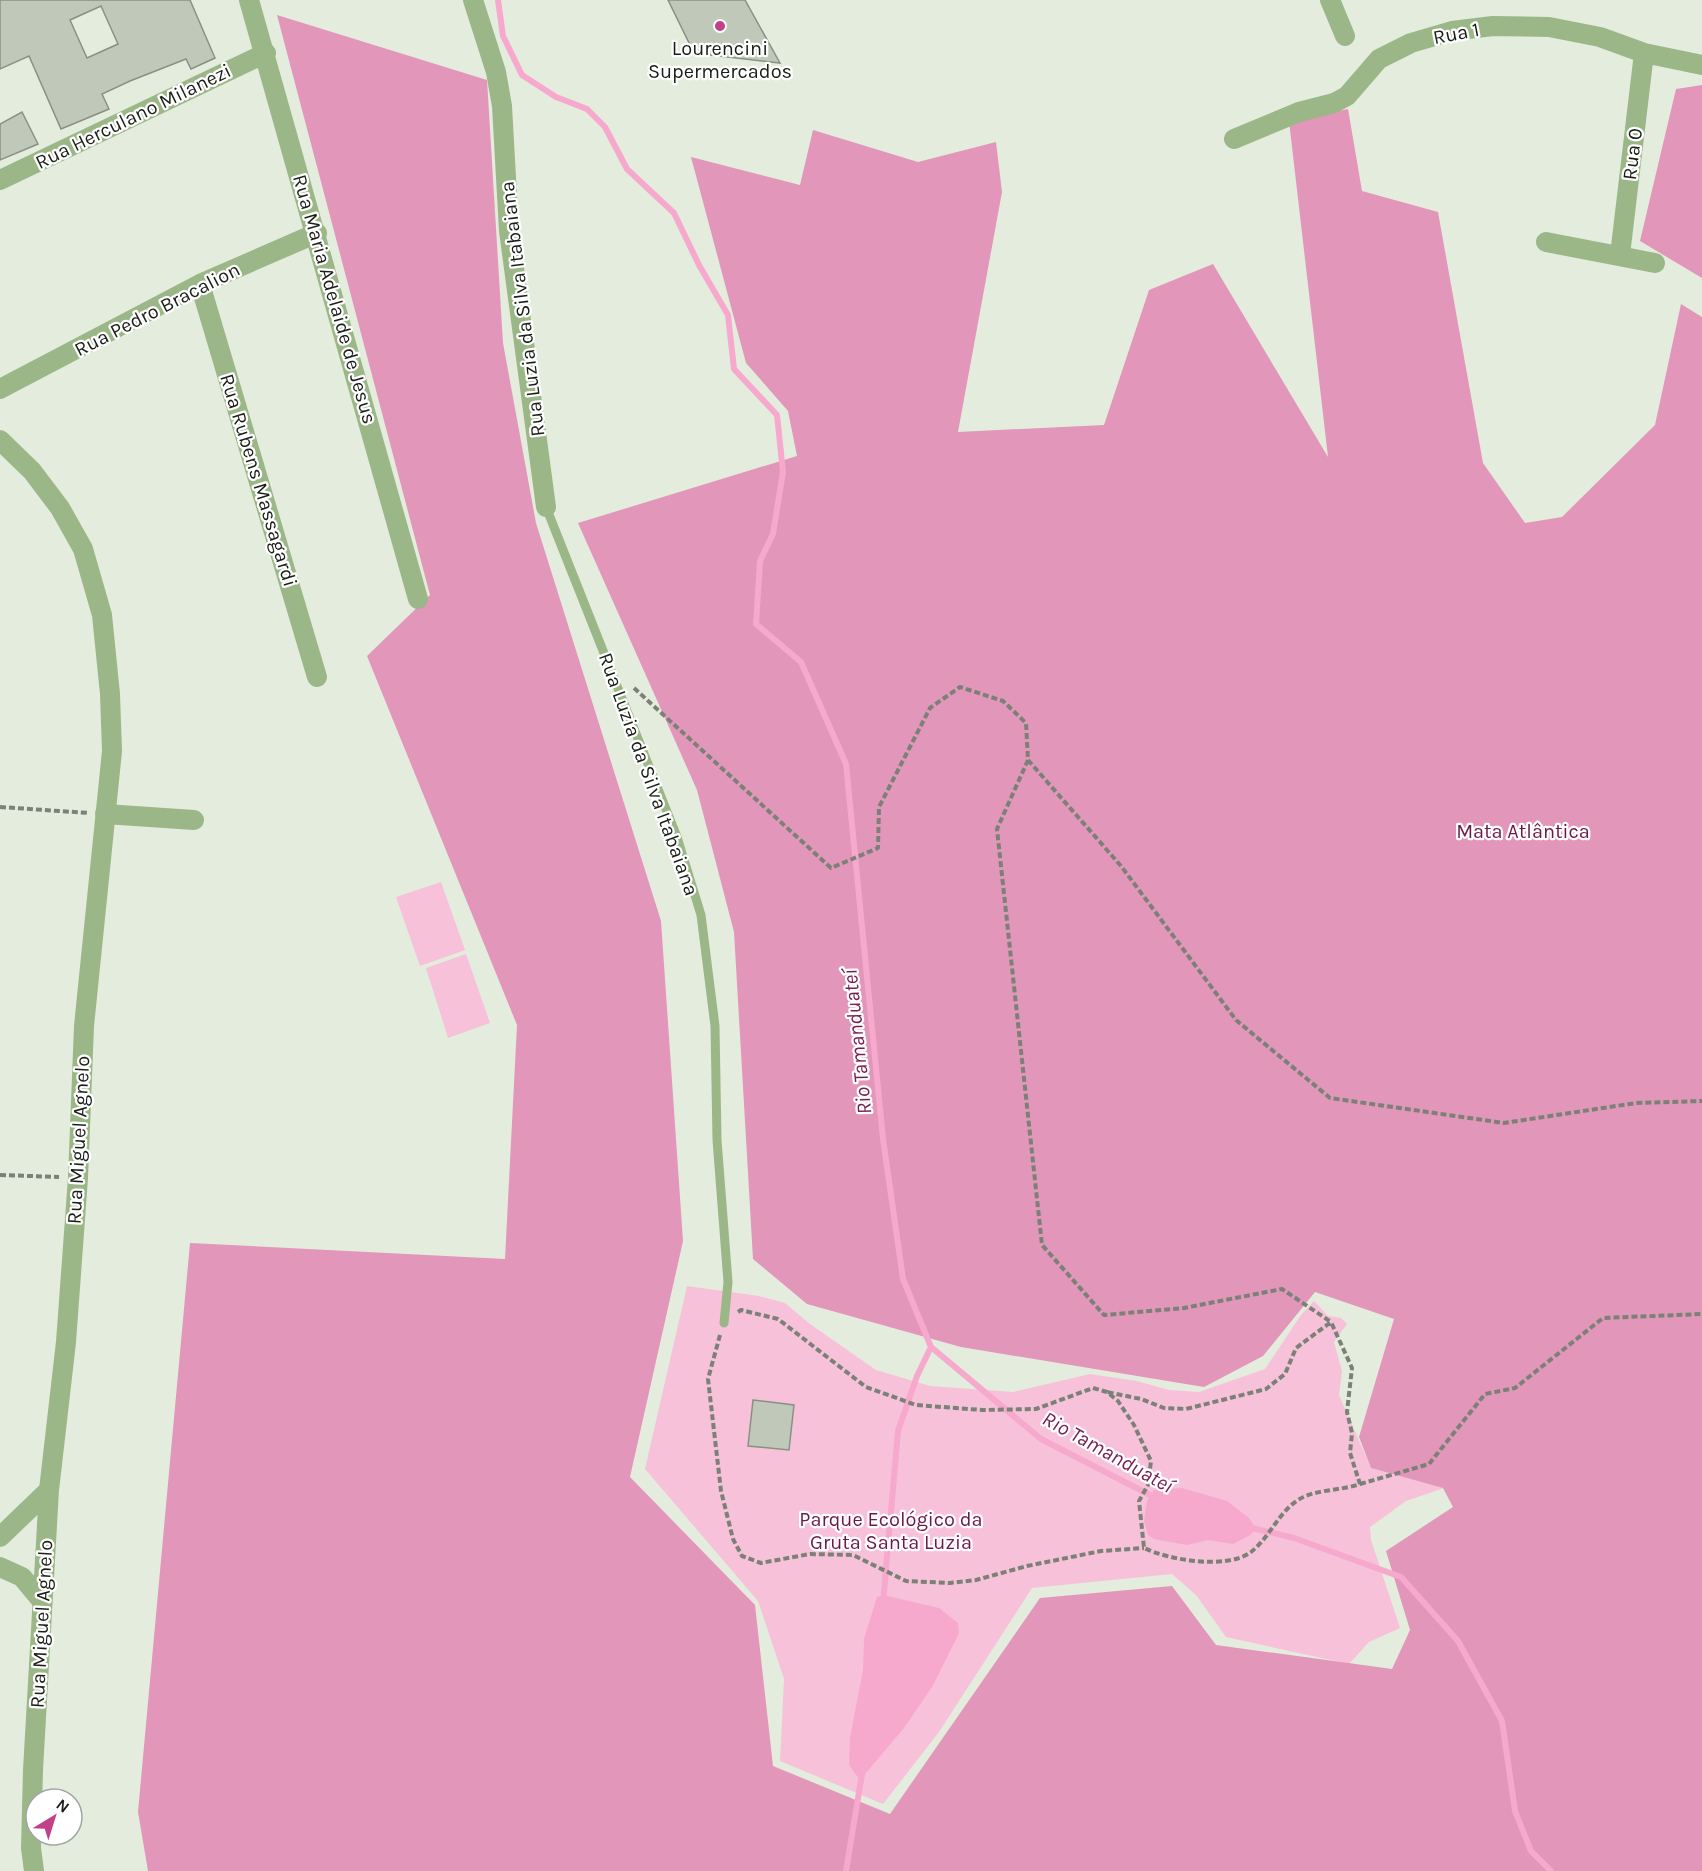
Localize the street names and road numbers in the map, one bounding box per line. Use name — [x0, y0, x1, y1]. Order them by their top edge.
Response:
street label: Rua 1 — [1431, 18, 1481, 49]
street label: Rua Herculano Milanezi — [32, 59, 235, 174]
street label: Rua 0 — [1618, 127, 1647, 181]
street label: Rua Maria Adelaide de Jesus — [288, 172, 381, 427]
street label: Rua Luzia da Silva Itabaiana — [495, 180, 550, 438]
street label: Rua Pedro Bracalion — [71, 258, 244, 361]
street label: Rua Rubens Massagardi — [215, 371, 302, 589]
street label: Rua Luzia da Silva Itabaiana — [594, 650, 703, 899]
street label: Rua Miguel Agnelo — [63, 1055, 94, 1225]
street label: Rua Miguel Agnelo — [26, 1539, 57, 1709]

